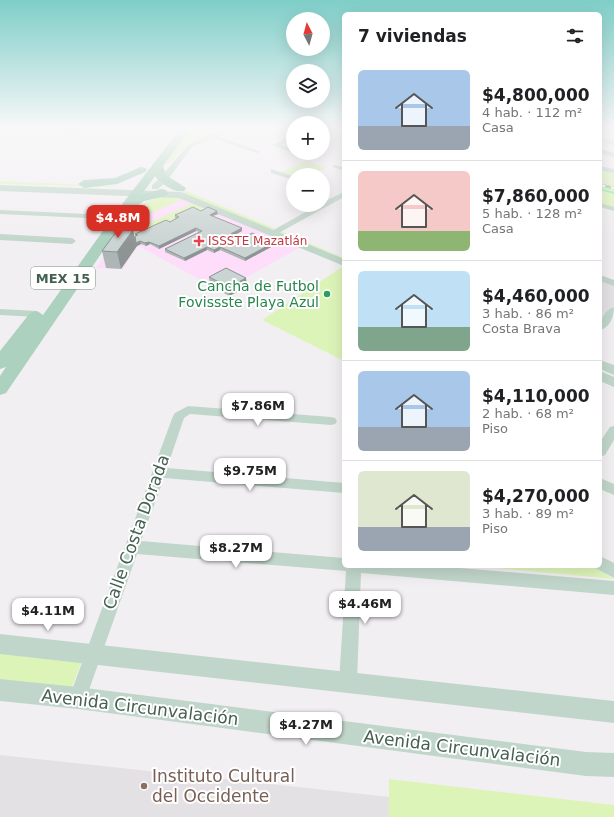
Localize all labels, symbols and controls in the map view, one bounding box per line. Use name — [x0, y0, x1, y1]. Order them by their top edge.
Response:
north arrow — [286, 12, 330, 56]
map controls — [286, 12, 330, 212]
icon: filters — [564, 25, 586, 47]
text: 7 viviendas — [358, 26, 467, 46]
button: layers — [286, 64, 330, 108]
text: $4,800,000 — [482, 85, 590, 105]
icon: home — [390, 86, 438, 134]
text: 4 hab. · 112 m² — [482, 105, 582, 120]
button: + — [286, 116, 330, 160]
text: Casa — [482, 120, 514, 135]
button: − — [286, 168, 330, 212]
text: $7,860,000 — [482, 186, 590, 206]
icon: home — [390, 187, 438, 235]
pin: $4.8M — [90, 205, 146, 239]
text: 5 hab. · 128 m² — [482, 206, 582, 221]
text: $4.8M — [95, 210, 141, 225]
text: Casa — [482, 221, 514, 236]
place label: ISSSTE Mazatlán — [208, 234, 307, 248]
marker: ISSSTE Mazatlán — [193, 235, 205, 247]
road number: MEX 15 — [31, 267, 95, 289]
place label: Cancha de Futbol Fovissste Playa Azul — [178, 278, 319, 310]
text: $4,460,000 — [482, 286, 590, 306]
icon: home — [390, 287, 438, 335]
marker: Cancha de Futbol Fovissste Playa Azul — [322, 289, 332, 299]
text: 3 hab. · 86 m² — [482, 306, 574, 321]
text: Costa Brava — [482, 321, 561, 336]
text: $4,110,000 — [482, 386, 590, 406]
icon: home — [390, 387, 438, 435]
pin: $7.86M — [225, 393, 291, 427]
text: $7.86M — [231, 398, 285, 413]
text: 2 hab. · 68 m² — [482, 406, 574, 421]
text: Piso — [482, 421, 508, 436]
street label: Calle Costa Dorada — [99, 452, 173, 612]
pin: $9.75M — [217, 458, 283, 492]
text: $9.75M — [223, 463, 277, 478]
text: $4,270,000 — [482, 486, 590, 506]
icon: home — [390, 487, 438, 535]
text: 3 hab. · 89 m² — [482, 506, 574, 521]
text: Piso — [482, 521, 508, 536]
pin: $8.27M — [203, 535, 269, 569]
text: $8.27M — [209, 540, 263, 555]
pin: $4.46M — [332, 591, 398, 625]
text: $4.46M — [338, 596, 392, 611]
pin: $4.11M — [15, 598, 81, 632]
text: $4.11M — [21, 603, 75, 618]
street label: Avenida Circunvalación — [40, 685, 240, 729]
pin: $4.27M — [273, 712, 339, 746]
text: $4.27M — [279, 717, 333, 732]
street label: Avenida Circunvalación — [362, 726, 562, 770]
place label: Instituto Cultural del Occidente — [152, 766, 295, 806]
marker: Instituto Cultural del Occidente — [139, 781, 149, 791]

